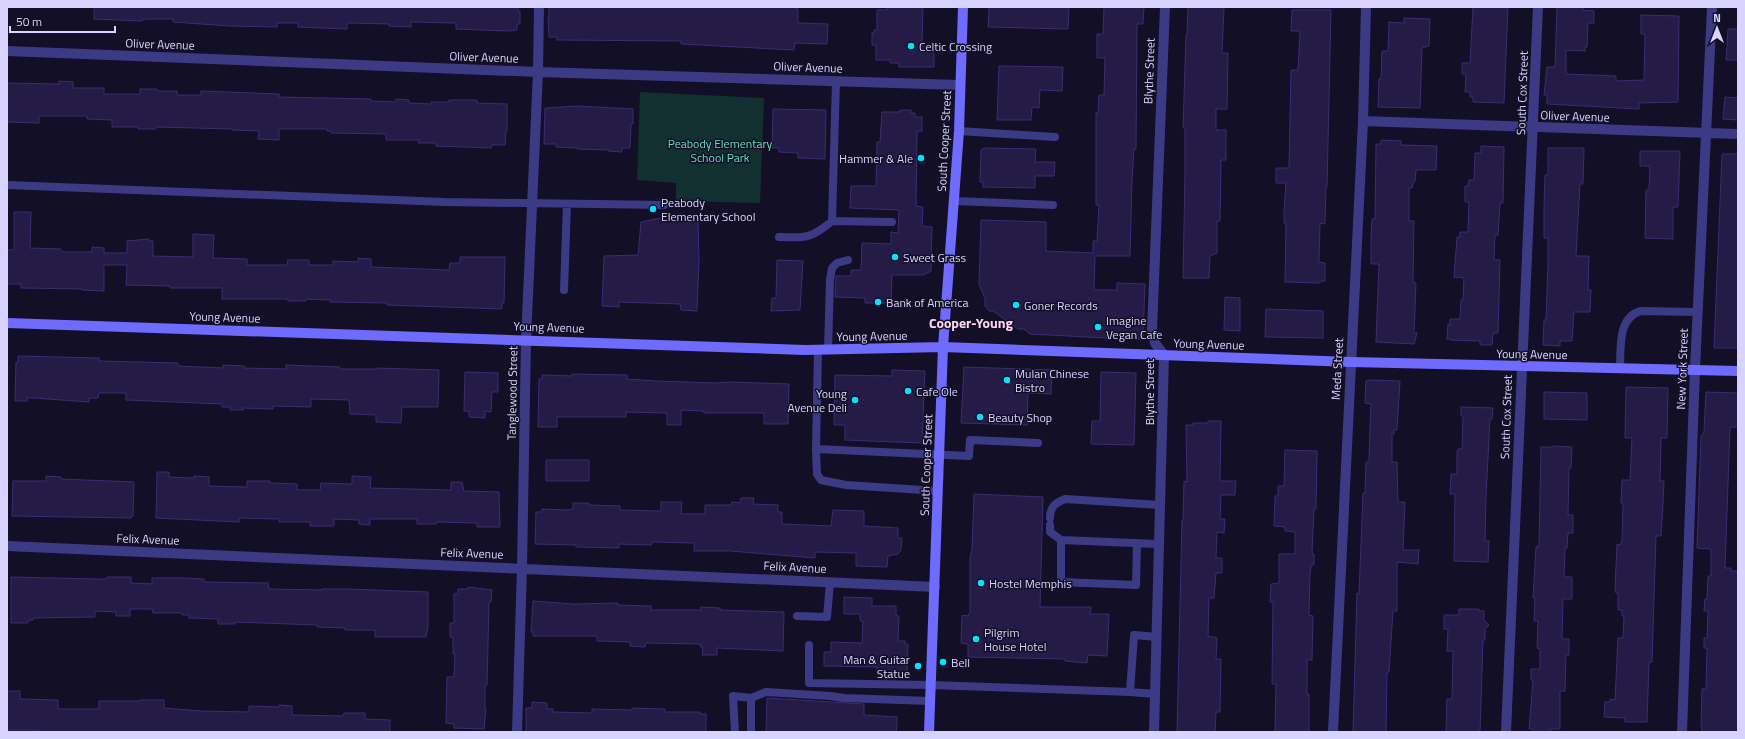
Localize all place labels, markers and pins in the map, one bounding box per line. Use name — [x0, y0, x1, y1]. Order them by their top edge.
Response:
place label: Celtic Crossing — [919, 37, 992, 56]
marker: Celtic Crossing — [906, 41, 916, 51]
place label: Hammer & Ale — [839, 149, 913, 168]
marker: Hammer & Ale — [916, 153, 926, 163]
place label: Peabody Elementary School — [661, 193, 755, 226]
marker: Peabody Elementary School — [648, 204, 658, 214]
place label: Sweet Grass — [903, 248, 967, 267]
marker: Sweet Grass — [890, 252, 900, 262]
place label: Bank of America — [886, 293, 968, 312]
place label: Goner Records — [1024, 296, 1098, 315]
marker: Bank of America — [873, 297, 883, 307]
marker: Goner Records — [1011, 300, 1021, 310]
place label: Imagine Vegan Cafe — [1106, 311, 1162, 344]
marker: Imagine Vegan Cafe — [1093, 322, 1103, 332]
place label: Mulan Chinese Bistro — [1015, 364, 1089, 397]
marker: Mulan Chinese Bistro — [1002, 375, 1012, 385]
place label: Cafe Ole — [916, 382, 958, 401]
place label: Young Avenue Deli — [788, 384, 847, 417]
marker: Cafe Ole — [903, 386, 913, 396]
marker: Young Avenue Deli — [850, 395, 860, 405]
place label: Beauty Shop — [988, 408, 1052, 427]
marker: Beauty Shop — [975, 412, 985, 422]
place label: Hostel Memphis — [989, 574, 1072, 593]
marker: Hostel Memphis — [976, 578, 986, 588]
place label: Pilgrim House Hotel — [984, 623, 1046, 656]
marker: Pilgrim House Hotel — [971, 634, 981, 644]
place label: Man & Guitar Statue — [843, 650, 910, 683]
place label: Bell — [951, 653, 970, 672]
marker: Bell — [938, 657, 948, 667]
marker: Man & Guitar Statue — [913, 661, 923, 671]

